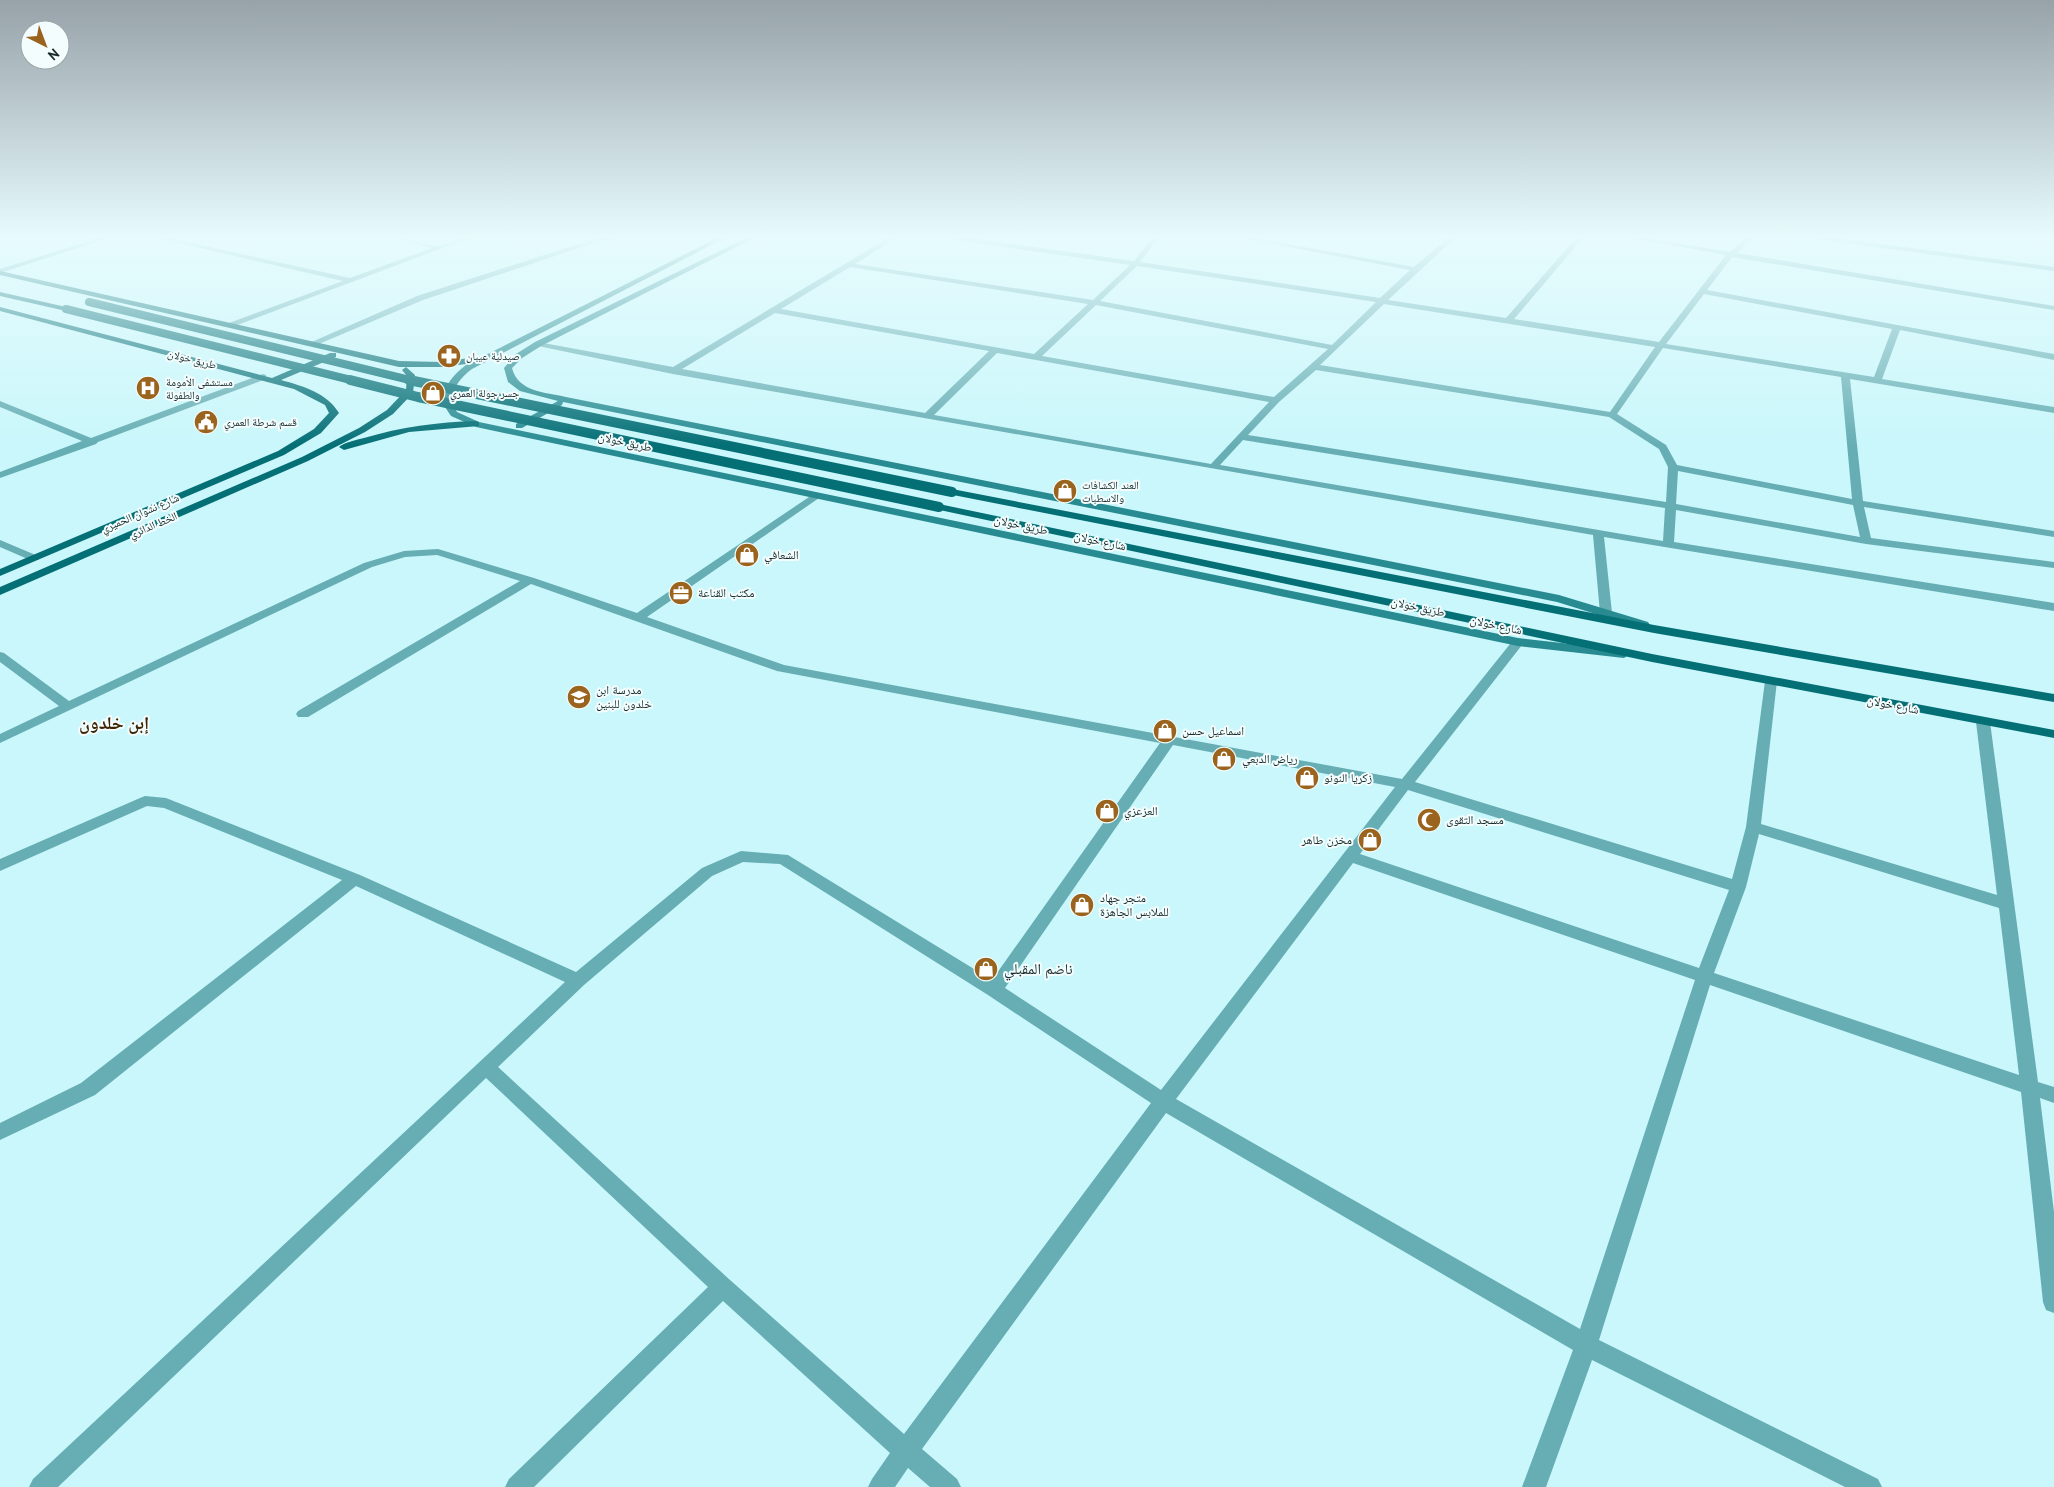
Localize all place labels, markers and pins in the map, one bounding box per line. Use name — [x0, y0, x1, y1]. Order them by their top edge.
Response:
pharmacy icon: صيدلية عيبان — [436, 343, 462, 369]
place label: صيدلية عيبان — [466, 349, 520, 363]
hospital icon: مستشفى الأمومة والطفولة — [135, 375, 161, 401]
place label: مستشفى الأمومة والطفولة — [166, 375, 233, 402]
shop icon: جسر جولة العمري — [420, 380, 446, 406]
place label: جسر جولة العمري — [450, 386, 519, 402]
public building icon: قسم شرطة العمري — [193, 409, 219, 435]
place label: قسم شرطة العمري — [224, 415, 297, 431]
shop icon: العند الكشافات والاسطبات — [1052, 478, 1078, 504]
place label: العند الكشافات والاسطبات — [1082, 478, 1139, 505]
shop icon: الشعافي — [734, 542, 760, 568]
place label: الشعافي — [764, 547, 799, 565]
office icon: مكتب القناعة — [668, 580, 694, 606]
place label: مكتب القناعة — [698, 585, 754, 600]
place label: مدرسة ابن خلدون للبنين — [596, 682, 652, 711]
school or university icon: مدرسة ابن خلدون للبنين — [566, 684, 592, 710]
shop icon: اسماعيل حسن — [1152, 718, 1178, 744]
place label: اسماعيل حسن — [1182, 723, 1244, 738]
shop icon: رياض الدبعي — [1211, 746, 1237, 772]
place label: رياض الدبعي — [1242, 751, 1298, 769]
shop icon: زكريا النونو — [1294, 765, 1320, 791]
place label: زكريا النونو — [1324, 770, 1373, 785]
shop icon: العزعزي — [1094, 798, 1120, 824]
place label: العزعزي — [1124, 803, 1158, 821]
mosque icon: مسجد التقوى — [1416, 807, 1442, 833]
place label: مسجد التقوى — [1446, 812, 1504, 827]
shop icon: مخزن طاهر — [1357, 827, 1383, 853]
place label: مخزن طاهر — [1301, 832, 1352, 847]
place label: متجر جهاد للملابس الجاهزة — [1100, 890, 1169, 919]
shop icon: متجر جهاد للملابس الجاهزة — [1069, 892, 1095, 918]
shop icon: ناضم المقبلي — [973, 956, 999, 982]
place label: ناضم المقبلي — [1004, 959, 1073, 981]

